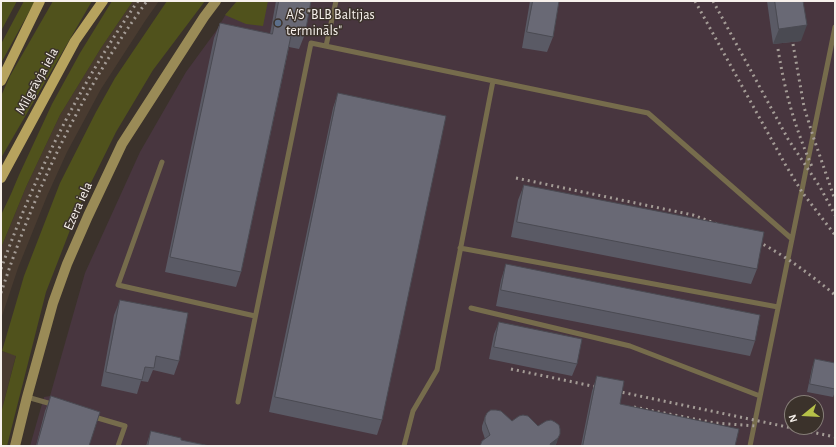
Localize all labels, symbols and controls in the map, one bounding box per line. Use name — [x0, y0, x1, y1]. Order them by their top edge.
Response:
place label: A/S "BLB Baltijas termināls" — [286, 7, 375, 40]
marker: A/S "BLB Baltijas termināls" — [273, 18, 283, 28]
street label: Mīlgrāvja iela — [12, 45, 62, 117]
street label: Ezera iela — [60, 179, 96, 233]
north arrow — [784, 395, 824, 435]
text: N — [787, 413, 799, 424]

